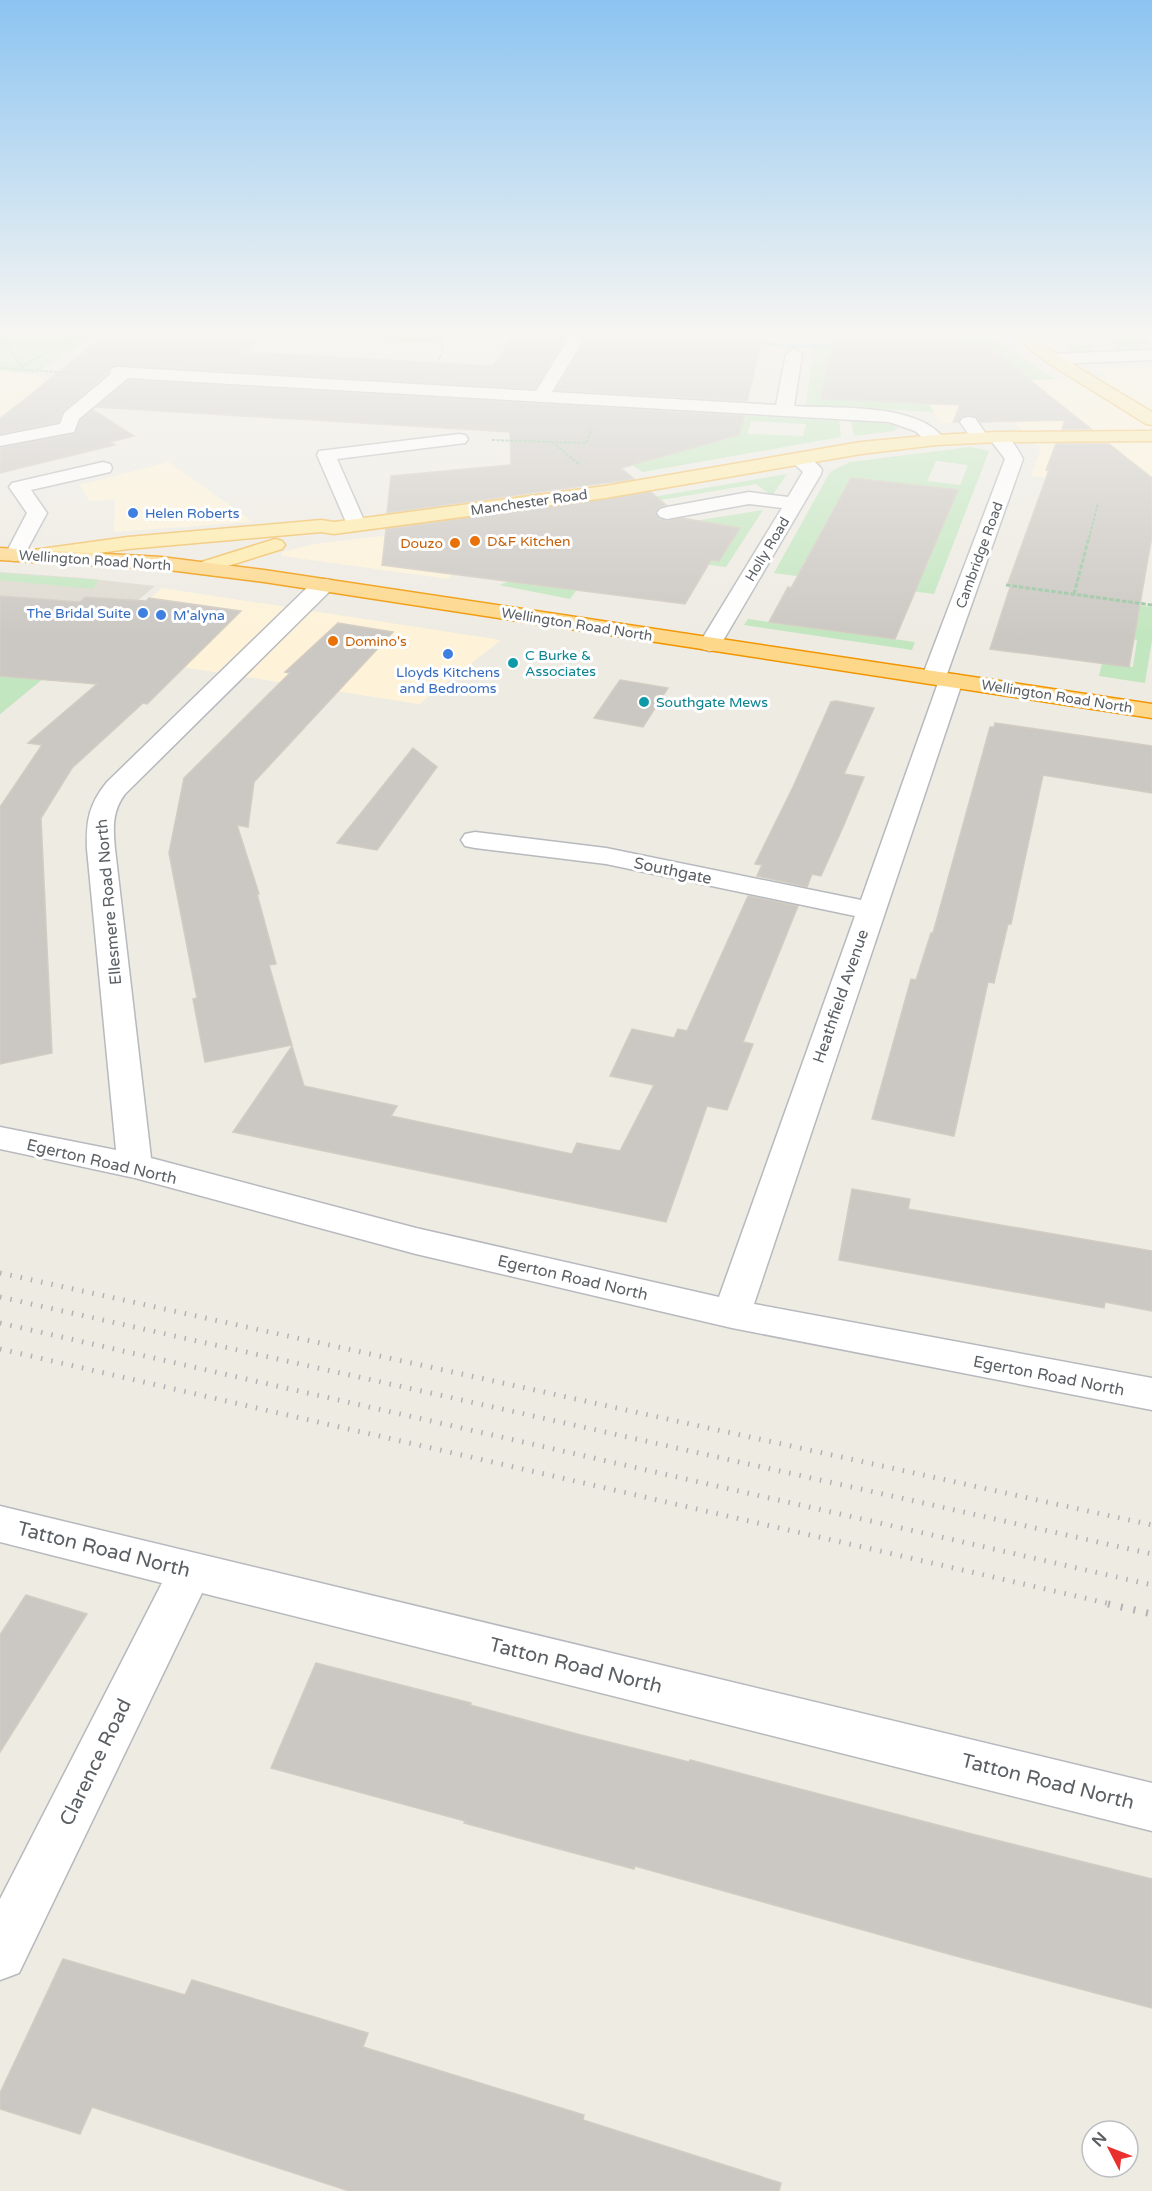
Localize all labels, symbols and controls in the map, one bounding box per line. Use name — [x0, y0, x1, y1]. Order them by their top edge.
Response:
street label: Manchester Road — [470, 486, 589, 519]
street label: Cambridge Road — [952, 499, 1007, 611]
place label: Helen Roberts — [145, 505, 240, 522]
marker: Helen Roberts — [126, 506, 140, 520]
street label: Holly Road — [742, 514, 793, 585]
place label: D&F Kitchen — [487, 533, 570, 550]
marker: D&F Kitchen — [468, 534, 482, 548]
place label: Douzo — [400, 535, 443, 552]
marker: Douzo — [448, 536, 462, 550]
street label: Wellington Road North — [18, 547, 172, 574]
street label: Wellington Road North — [500, 604, 654, 645]
place label: The Bridal Suite — [27, 605, 131, 622]
marker: The Bridal Suite — [136, 606, 150, 620]
place label: M'alyna — [173, 607, 225, 624]
marker: M'alyna — [154, 608, 168, 622]
place label: Domino's — [345, 633, 407, 650]
marker: Domino's — [326, 634, 340, 648]
marker: Lloyds Kitchens and Bedrooms — [441, 647, 455, 661]
place label: C Burke & Associates — [525, 647, 596, 680]
marker: C Burke & Associates — [506, 656, 520, 670]
place label: Lloyds Kitchens and Bedrooms — [396, 664, 500, 697]
street label: Wellington Road North — [980, 676, 1134, 717]
place label: Southgate Mews — [656, 694, 768, 711]
marker: Southgate Mews — [637, 695, 651, 709]
street label: Ellesmere Road North — [92, 818, 126, 986]
street label: Southgate — [632, 853, 714, 889]
street label: Heathfield Avenue — [809, 927, 873, 1066]
street label: Egerton Road North — [25, 1135, 179, 1189]
street label: Egerton Road North — [496, 1251, 650, 1305]
street label: Egerton Road North — [972, 1352, 1126, 1400]
street label: Tatton Road North — [15, 1517, 193, 1583]
street label: Tatton Road North — [487, 1633, 665, 1699]
street label: Clarence Road — [55, 1695, 137, 1830]
street label: Tatton Road North — [959, 1749, 1137, 1815]
north arrow — [1080, 2119, 1140, 2179]
text: N — [1088, 2128, 1111, 2151]

